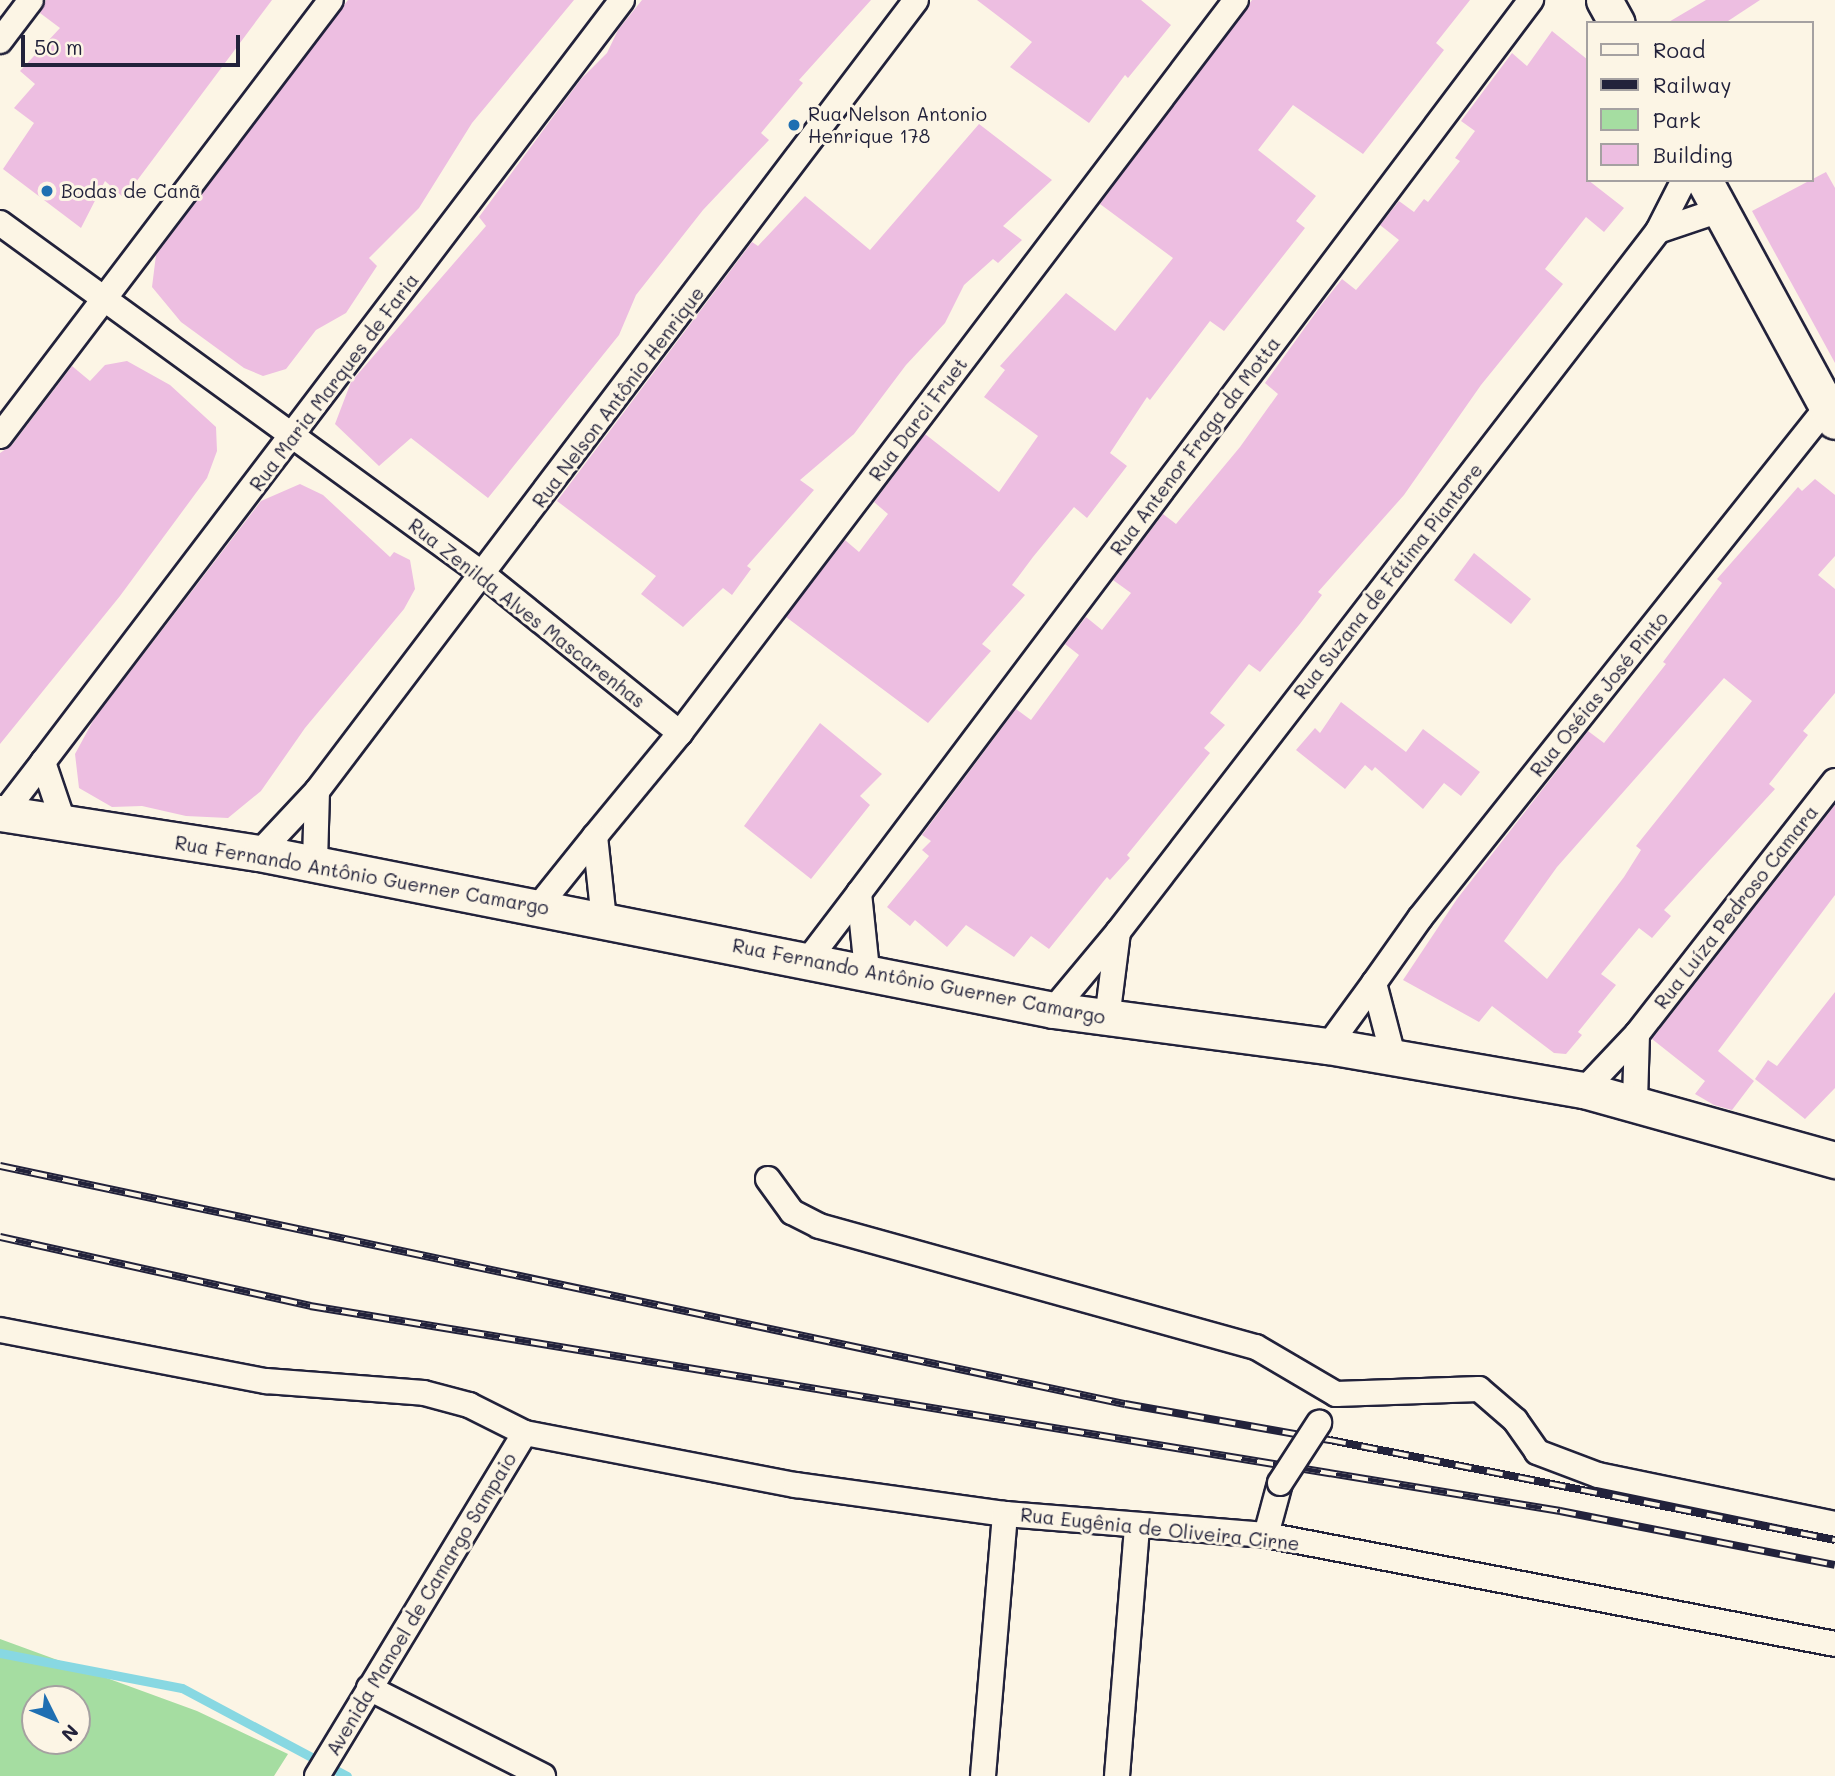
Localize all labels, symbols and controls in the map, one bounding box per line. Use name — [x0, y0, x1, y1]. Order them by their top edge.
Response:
scale bar — [24, 21, 243, 65]
legend — [1587, 21, 1814, 182]
text: 50 m — [34, 33, 83, 60]
text: Road — [1653, 36, 1705, 63]
text: Railway — [1653, 71, 1732, 98]
place label: Rua Nelson Antonio Henrique 178 — [808, 103, 987, 147]
text: Park — [1653, 106, 1701, 133]
marker: Rua Nelson Antonio Henrique 178 — [786, 117, 802, 133]
text: Building — [1653, 141, 1733, 168]
place label: Bodas de Canã — [61, 180, 201, 202]
marker: Bodas de Canã — [39, 183, 55, 199]
street label: Rua Maria Marques de Faria — [245, 269, 423, 495]
street label: Rua Nelson Antônio Henrique — [527, 282, 709, 512]
street label: Rua Antenor Fraga da Motta — [1105, 332, 1285, 560]
street label: Rua Darci Fruet — [864, 353, 972, 485]
street label: Rua Suzana de Fátima Piantore — [1289, 459, 1487, 703]
street label: Rua Zenilda Alves Mascarenhas — [404, 514, 650, 712]
street label: Rua Oséias José Pinto — [1525, 607, 1673, 781]
street label: Rua Luíza Pedroso Camara — [1649, 801, 1823, 1013]
street label: Rua Fernando Antônio Guerner Camargo — [173, 831, 551, 919]
street label: Rua Fernando Antônio Guerner Camargo — [731, 934, 1107, 1028]
street label: Avenida Manoel de Camargo Sampaio — [321, 1448, 521, 1760]
street label: Rua Eugênia de Oliveira Cirne — [1019, 1503, 1301, 1555]
north arrow — [21, 1685, 91, 1755]
text: N — [56, 1719, 84, 1747]

